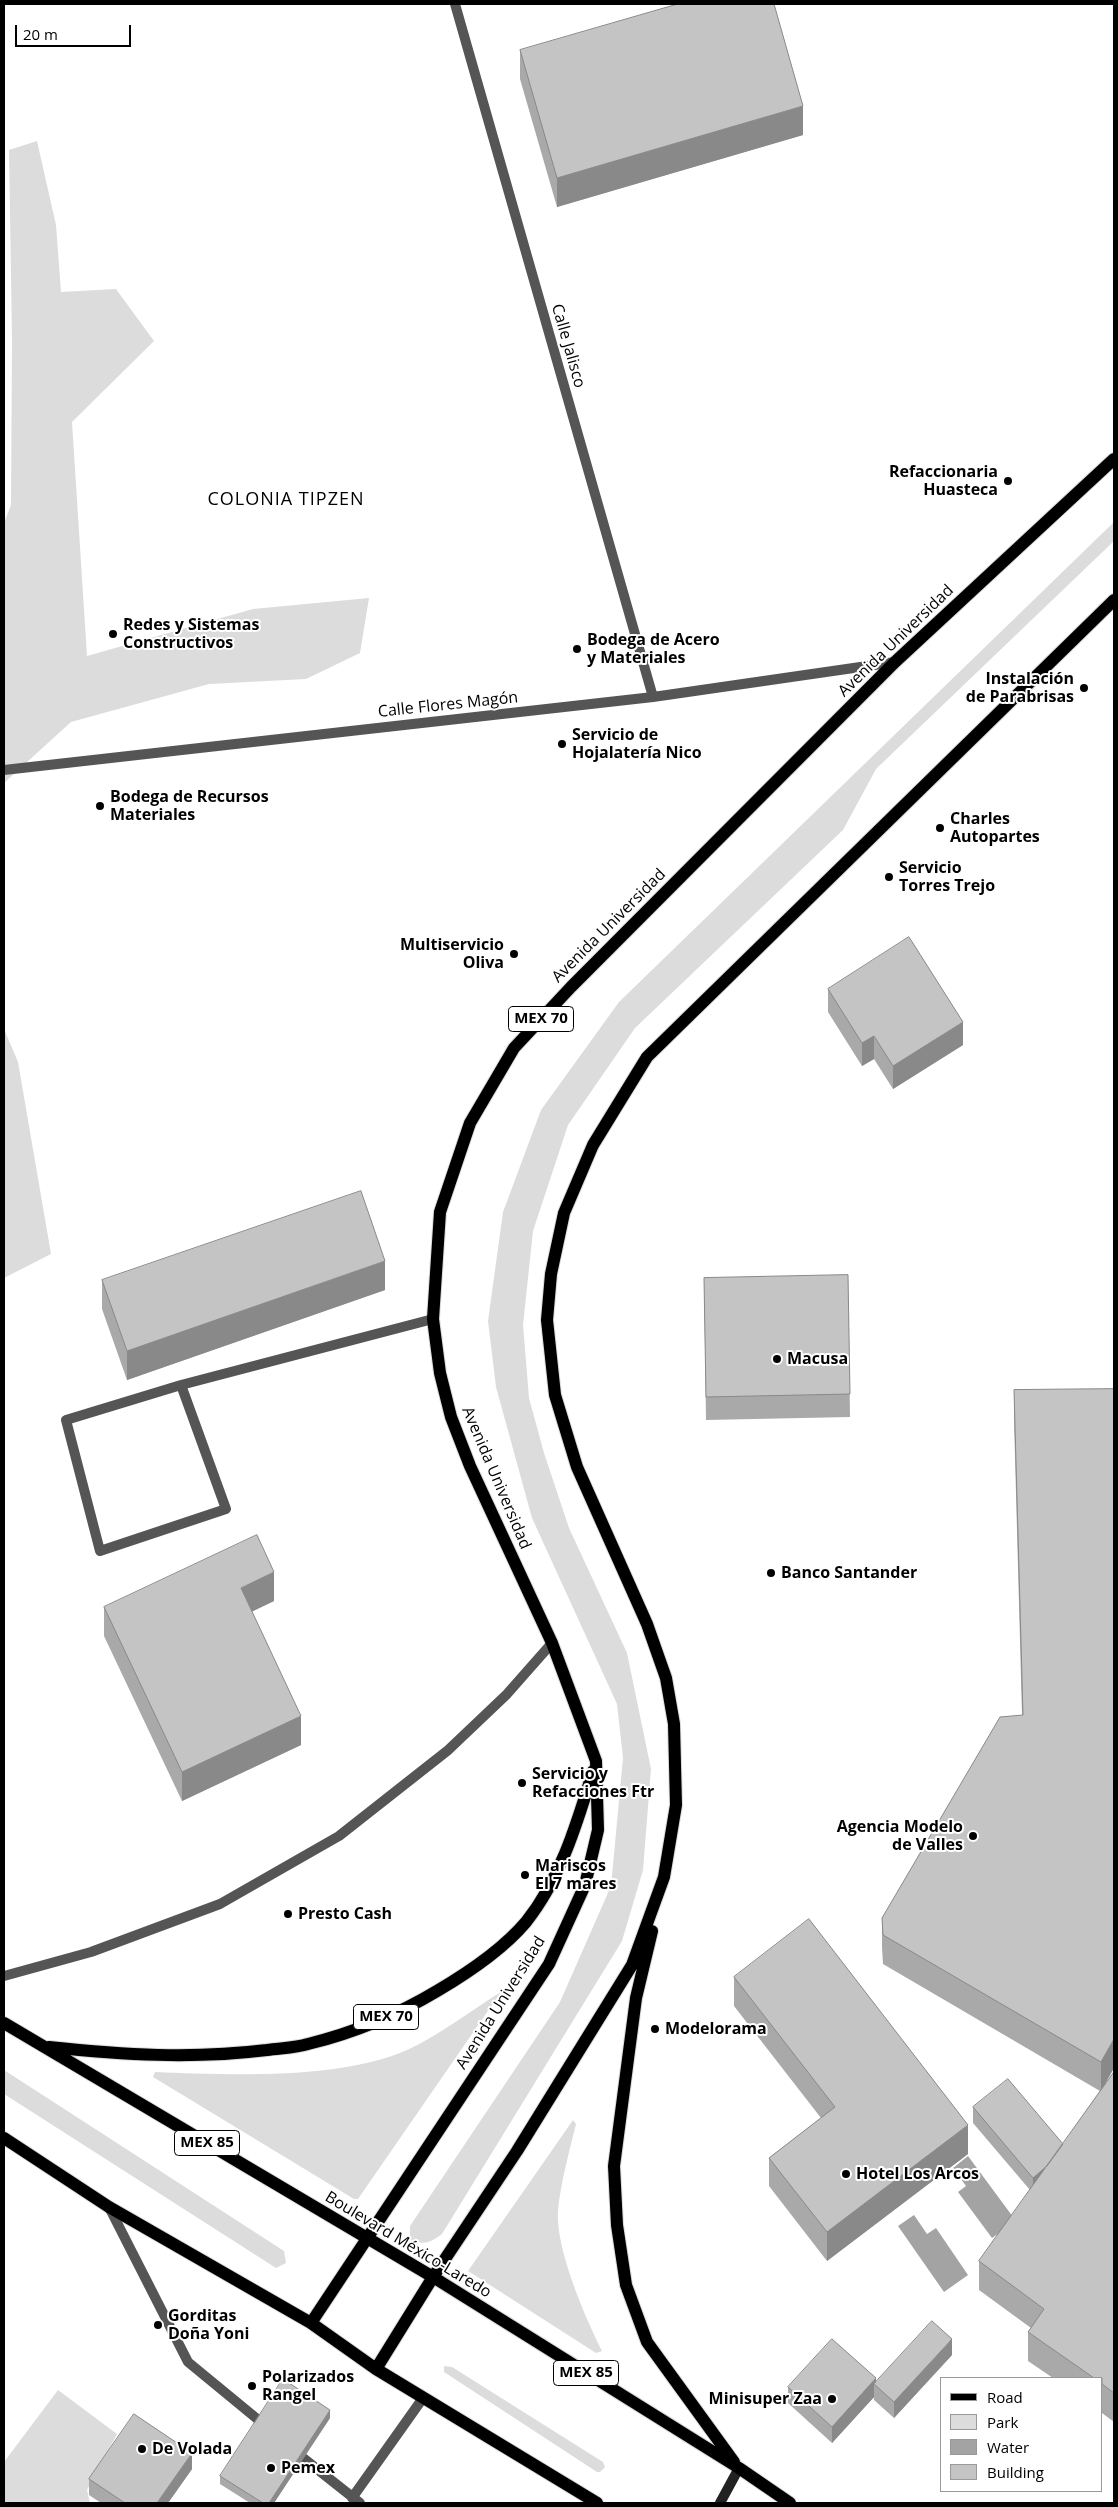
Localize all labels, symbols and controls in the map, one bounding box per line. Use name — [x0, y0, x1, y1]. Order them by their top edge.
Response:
scale bar — [18, 15, 134, 47]
text: 20 m — [23, 24, 58, 44]
street label: Calle Jalisco — [547, 302, 589, 390]
place label: Refaccionaria Huasteca — [889, 462, 998, 500]
marker: Refaccionaria Huasteca — [1002, 475, 1014, 487]
district label: COLONIA TIPZEN — [206, 489, 366, 511]
street label: Avenida Universidad — [834, 581, 958, 701]
place label: Redes y Sistemas Constructivos — [123, 615, 259, 653]
marker: Redes y Sistemas Constructivos — [107, 628, 119, 640]
place label: Bodega de Acero y Materiales — [587, 630, 720, 668]
marker: Bodega de Acero y Materiales — [571, 643, 583, 655]
place label: Instalación de Parabrisas — [966, 669, 1074, 707]
marker: Instalación de Parabrisas — [1078, 682, 1090, 694]
street label: Calle Flores Magón — [377, 688, 519, 722]
place label: Servicio de Hojalatería Nico — [572, 725, 702, 763]
marker: Servicio de Hojalatería Nico — [556, 738, 568, 750]
place label: Bodega de Recursos Materiales — [110, 787, 269, 825]
marker: Bodega de Recursos Materiales — [94, 800, 106, 812]
place label: Charles Autopartes — [950, 809, 1040, 847]
marker: Charles Autopartes — [934, 822, 946, 834]
place label: Servicio Torres Trejo — [899, 858, 995, 896]
street label: Avenida Universidad — [548, 865, 670, 987]
marker: Servicio Torres Trejo — [883, 871, 895, 883]
place label: Multiservicio Oliva — [400, 935, 504, 973]
marker: Multiservicio Oliva — [508, 948, 520, 960]
road number: MEX 70 — [508, 1006, 574, 1032]
place label: Macusa — [787, 1349, 848, 1369]
marker: Macusa — [771, 1353, 783, 1365]
street label: Avenida Universidad — [457, 1404, 535, 1552]
place label: Banco Santander — [781, 1563, 917, 1583]
marker: Banco Santander — [765, 1567, 777, 1579]
place label: Servicio y Refacciones Ftr — [532, 1764, 654, 1802]
marker: Servicio y Refacciones Ftr — [516, 1777, 528, 1789]
place label: Agencia Modelo de Valles — [837, 1817, 963, 1855]
marker: Agencia Modelo de Valles — [967, 1830, 979, 1842]
place label: Mariscos El 7 mares — [535, 1856, 616, 1894]
marker: Mariscos El 7 mares — [519, 1869, 531, 1881]
place label: Presto Cash — [298, 1904, 392, 1924]
marker: Presto Cash — [282, 1908, 294, 1920]
street label: Avenida Universidad — [452, 1933, 550, 2073]
road number: MEX 70 — [354, 2004, 418, 2030]
place label: Modelorama — [665, 2019, 767, 2039]
marker: Modelorama — [649, 2023, 661, 2035]
road number: MEX 85 — [174, 2130, 240, 2156]
place label: Hotel Los Arcos — [856, 2164, 979, 2184]
marker: Hotel Los Arcos — [840, 2168, 852, 2180]
street label: Boulevard México-Laredo — [321, 2188, 495, 2302]
place label: Gorditas Doña Yoni — [168, 2306, 249, 2344]
marker: Gorditas Doña Yoni — [152, 2319, 164, 2331]
road number: MEX 85 — [554, 2360, 618, 2386]
place label: Polarizados Rangel — [262, 2367, 354, 2405]
legend — [940, 2377, 1103, 2492]
marker: Polarizados Rangel — [246, 2380, 258, 2392]
text: Road — [987, 2387, 1023, 2407]
place label: Minisuper Zaa — [709, 2389, 822, 2409]
marker: Minisuper Zaa — [826, 2393, 838, 2405]
text: Park — [987, 2412, 1018, 2432]
text: Water — [987, 2437, 1029, 2457]
place label: De Volada — [152, 2439, 232, 2459]
marker: De Volada — [136, 2443, 148, 2455]
place label: Pemex — [281, 2458, 335, 2478]
marker: Pemex — [265, 2462, 277, 2474]
text: Building — [987, 2462, 1044, 2482]

